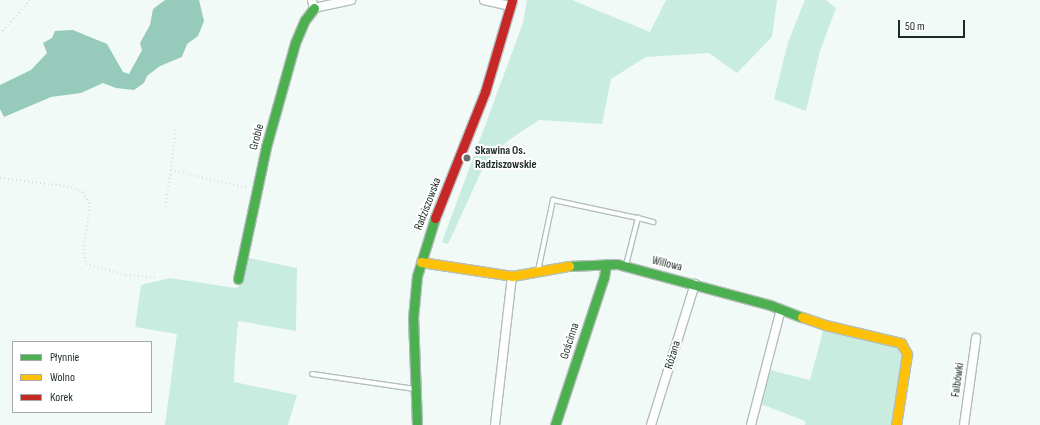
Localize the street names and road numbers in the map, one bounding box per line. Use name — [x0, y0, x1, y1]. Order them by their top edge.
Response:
street label: Groble — [247, 122, 267, 152]
street label: Radziszowska — [411, 176, 445, 232]
street label: Willowa — [650, 253, 684, 275]
street label: Gościnna — [557, 321, 583, 361]
street label: Różana — [662, 339, 684, 371]
street label: Falbówki — [948, 362, 968, 398]

